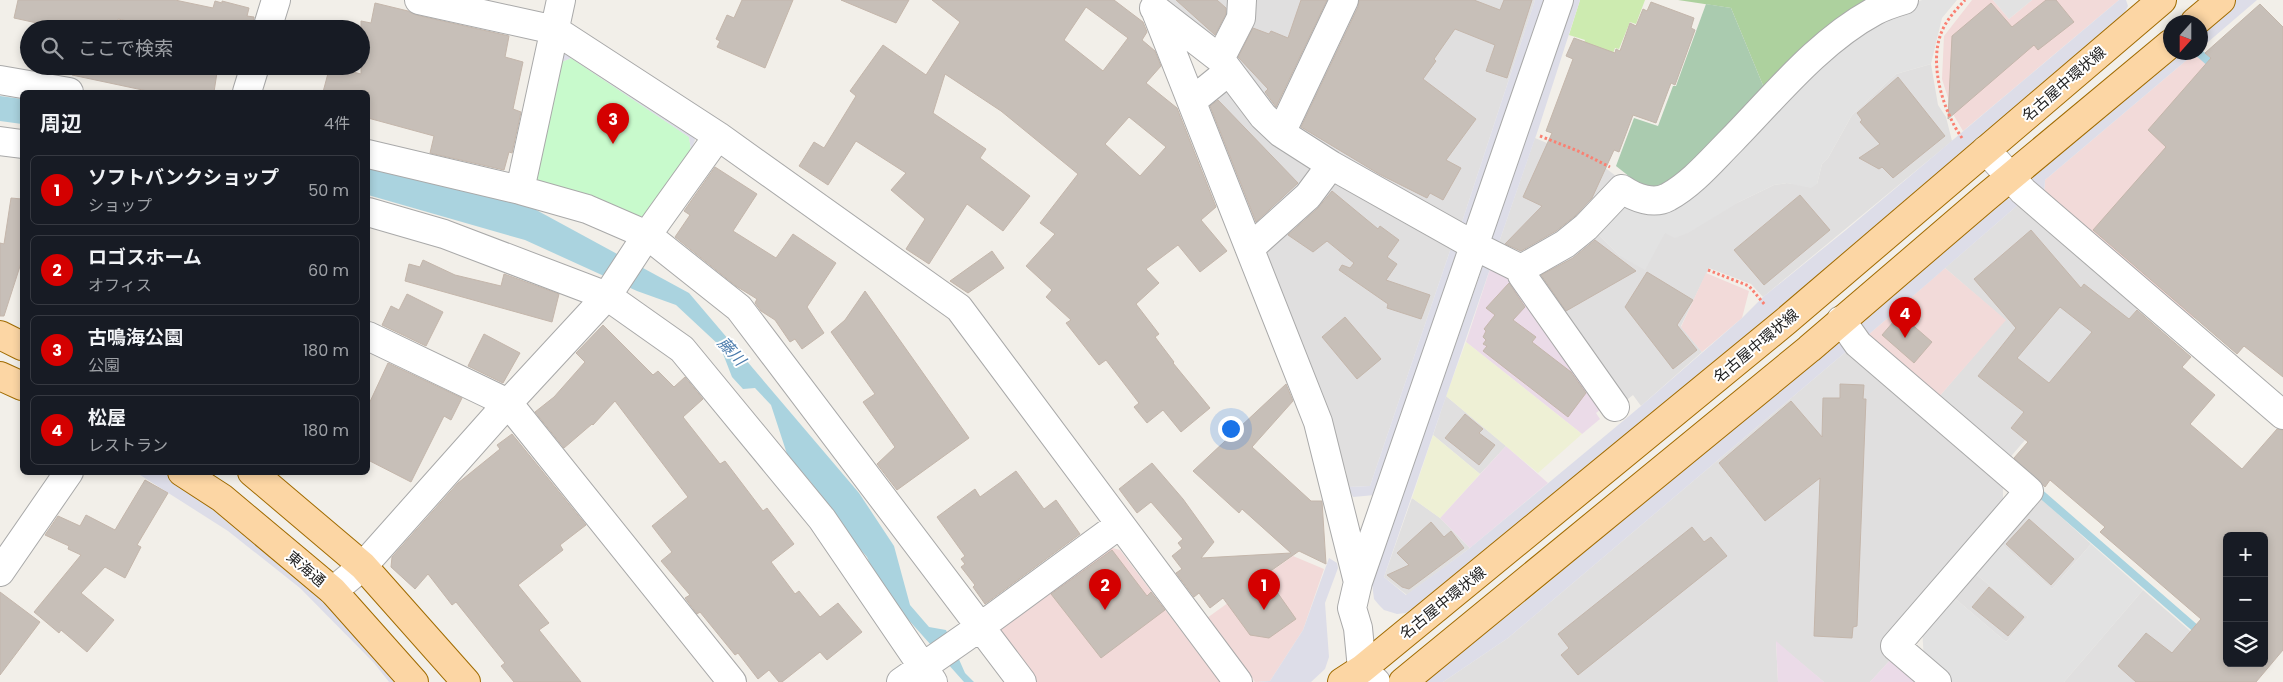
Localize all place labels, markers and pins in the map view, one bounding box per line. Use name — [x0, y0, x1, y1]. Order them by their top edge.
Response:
pin: 3 — [597, 103, 629, 144]
pin: 4 — [1889, 297, 1921, 338]
pin: 2 — [1089, 569, 1121, 610]
pin: 1 — [1248, 569, 1280, 610]

